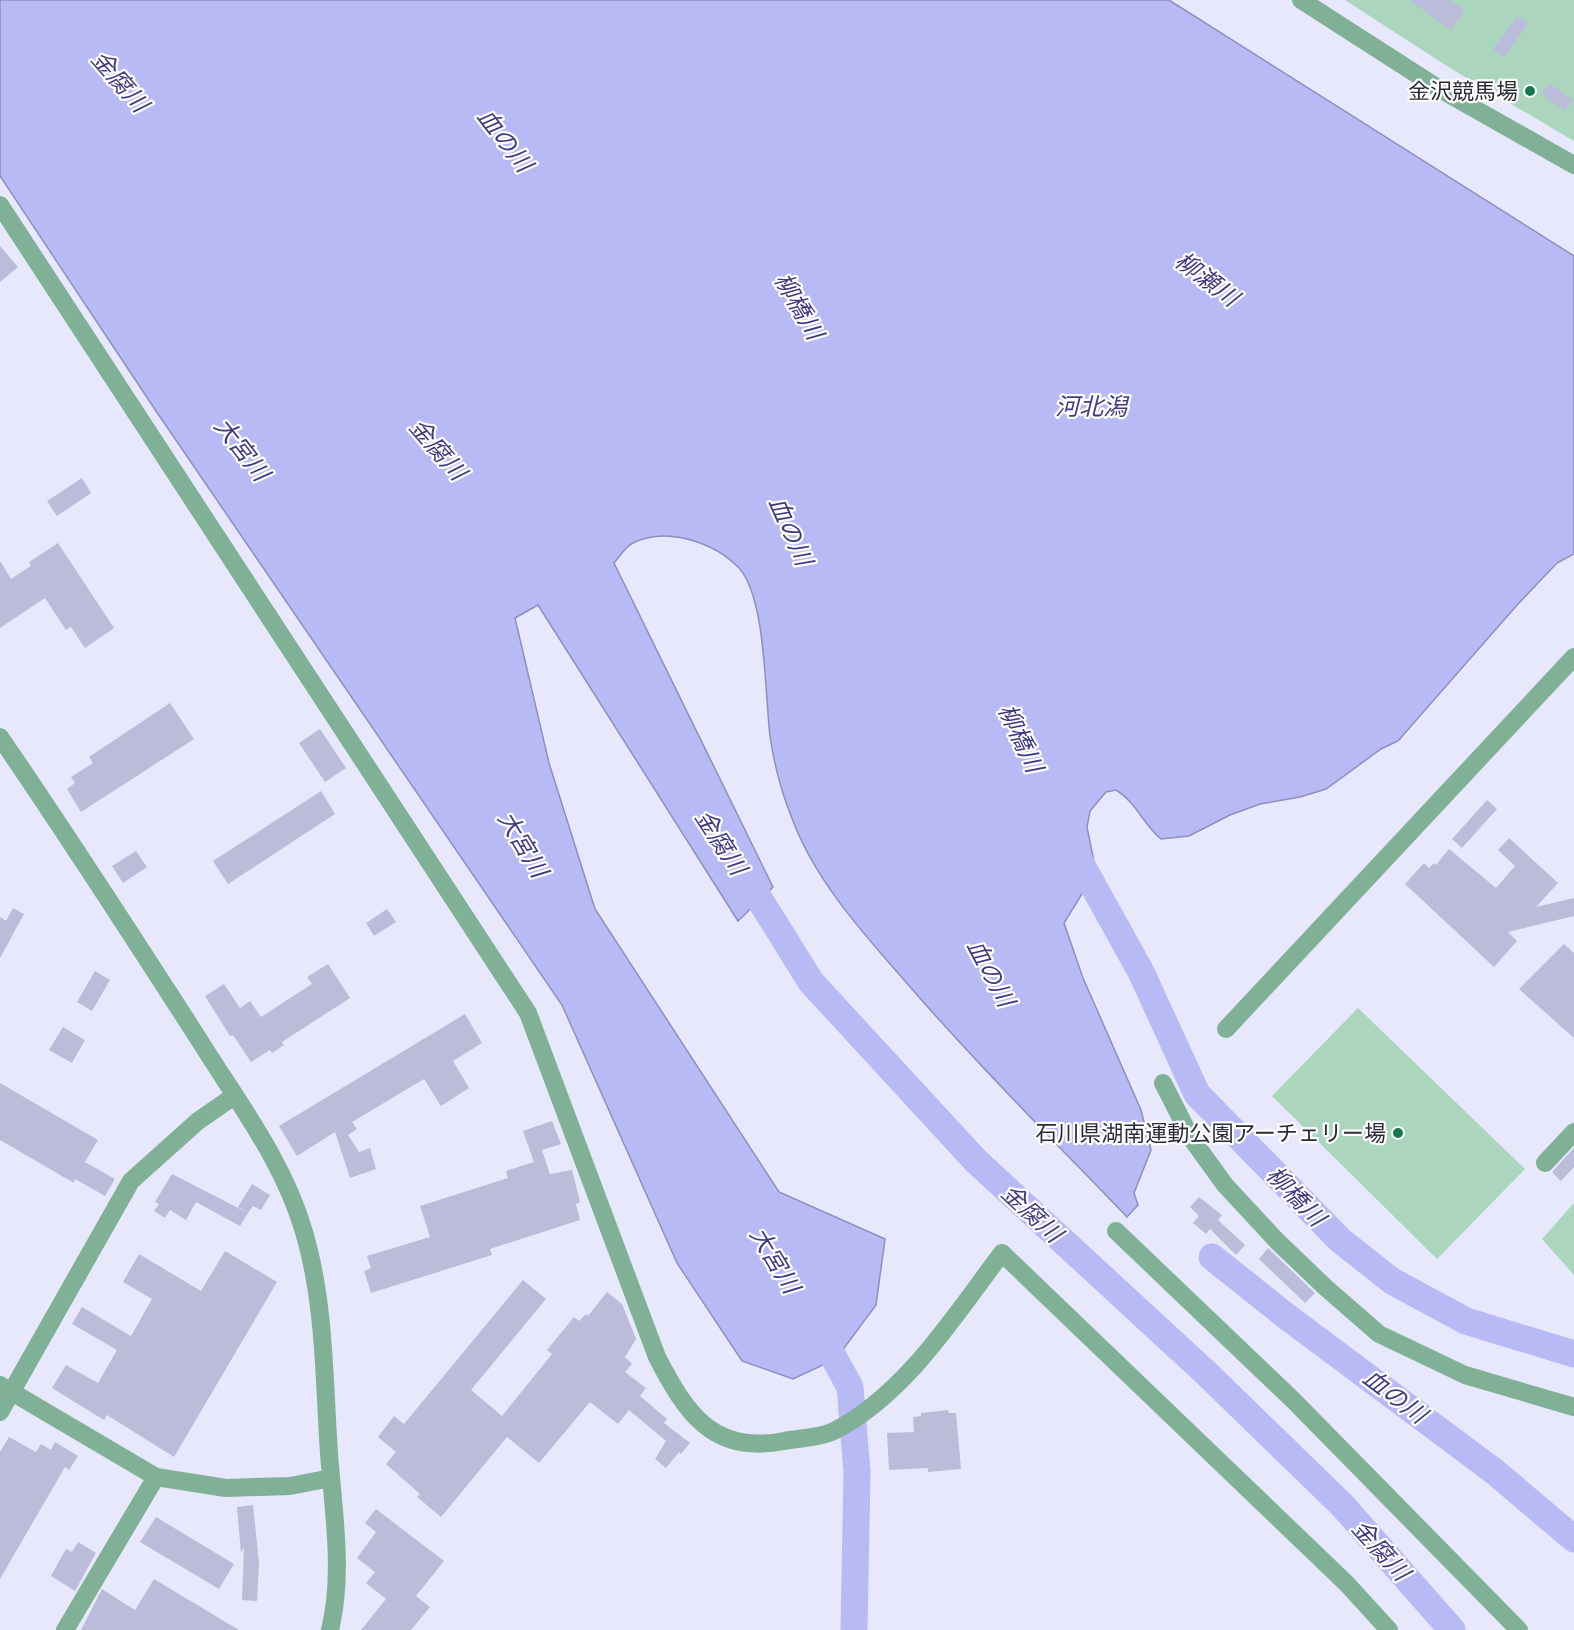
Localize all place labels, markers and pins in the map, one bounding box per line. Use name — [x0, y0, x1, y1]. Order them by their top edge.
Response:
place label: 金沢競馬場 — [1408, 78, 1518, 105]
marker: 金沢競馬場 — [1523, 84, 1537, 98]
place label: 石川県湖南運動公園アーチェリー場 — [1035, 1120, 1386, 1147]
marker: 石川県湖南運動公園アーチェリー場 — [1391, 1126, 1405, 1140]

